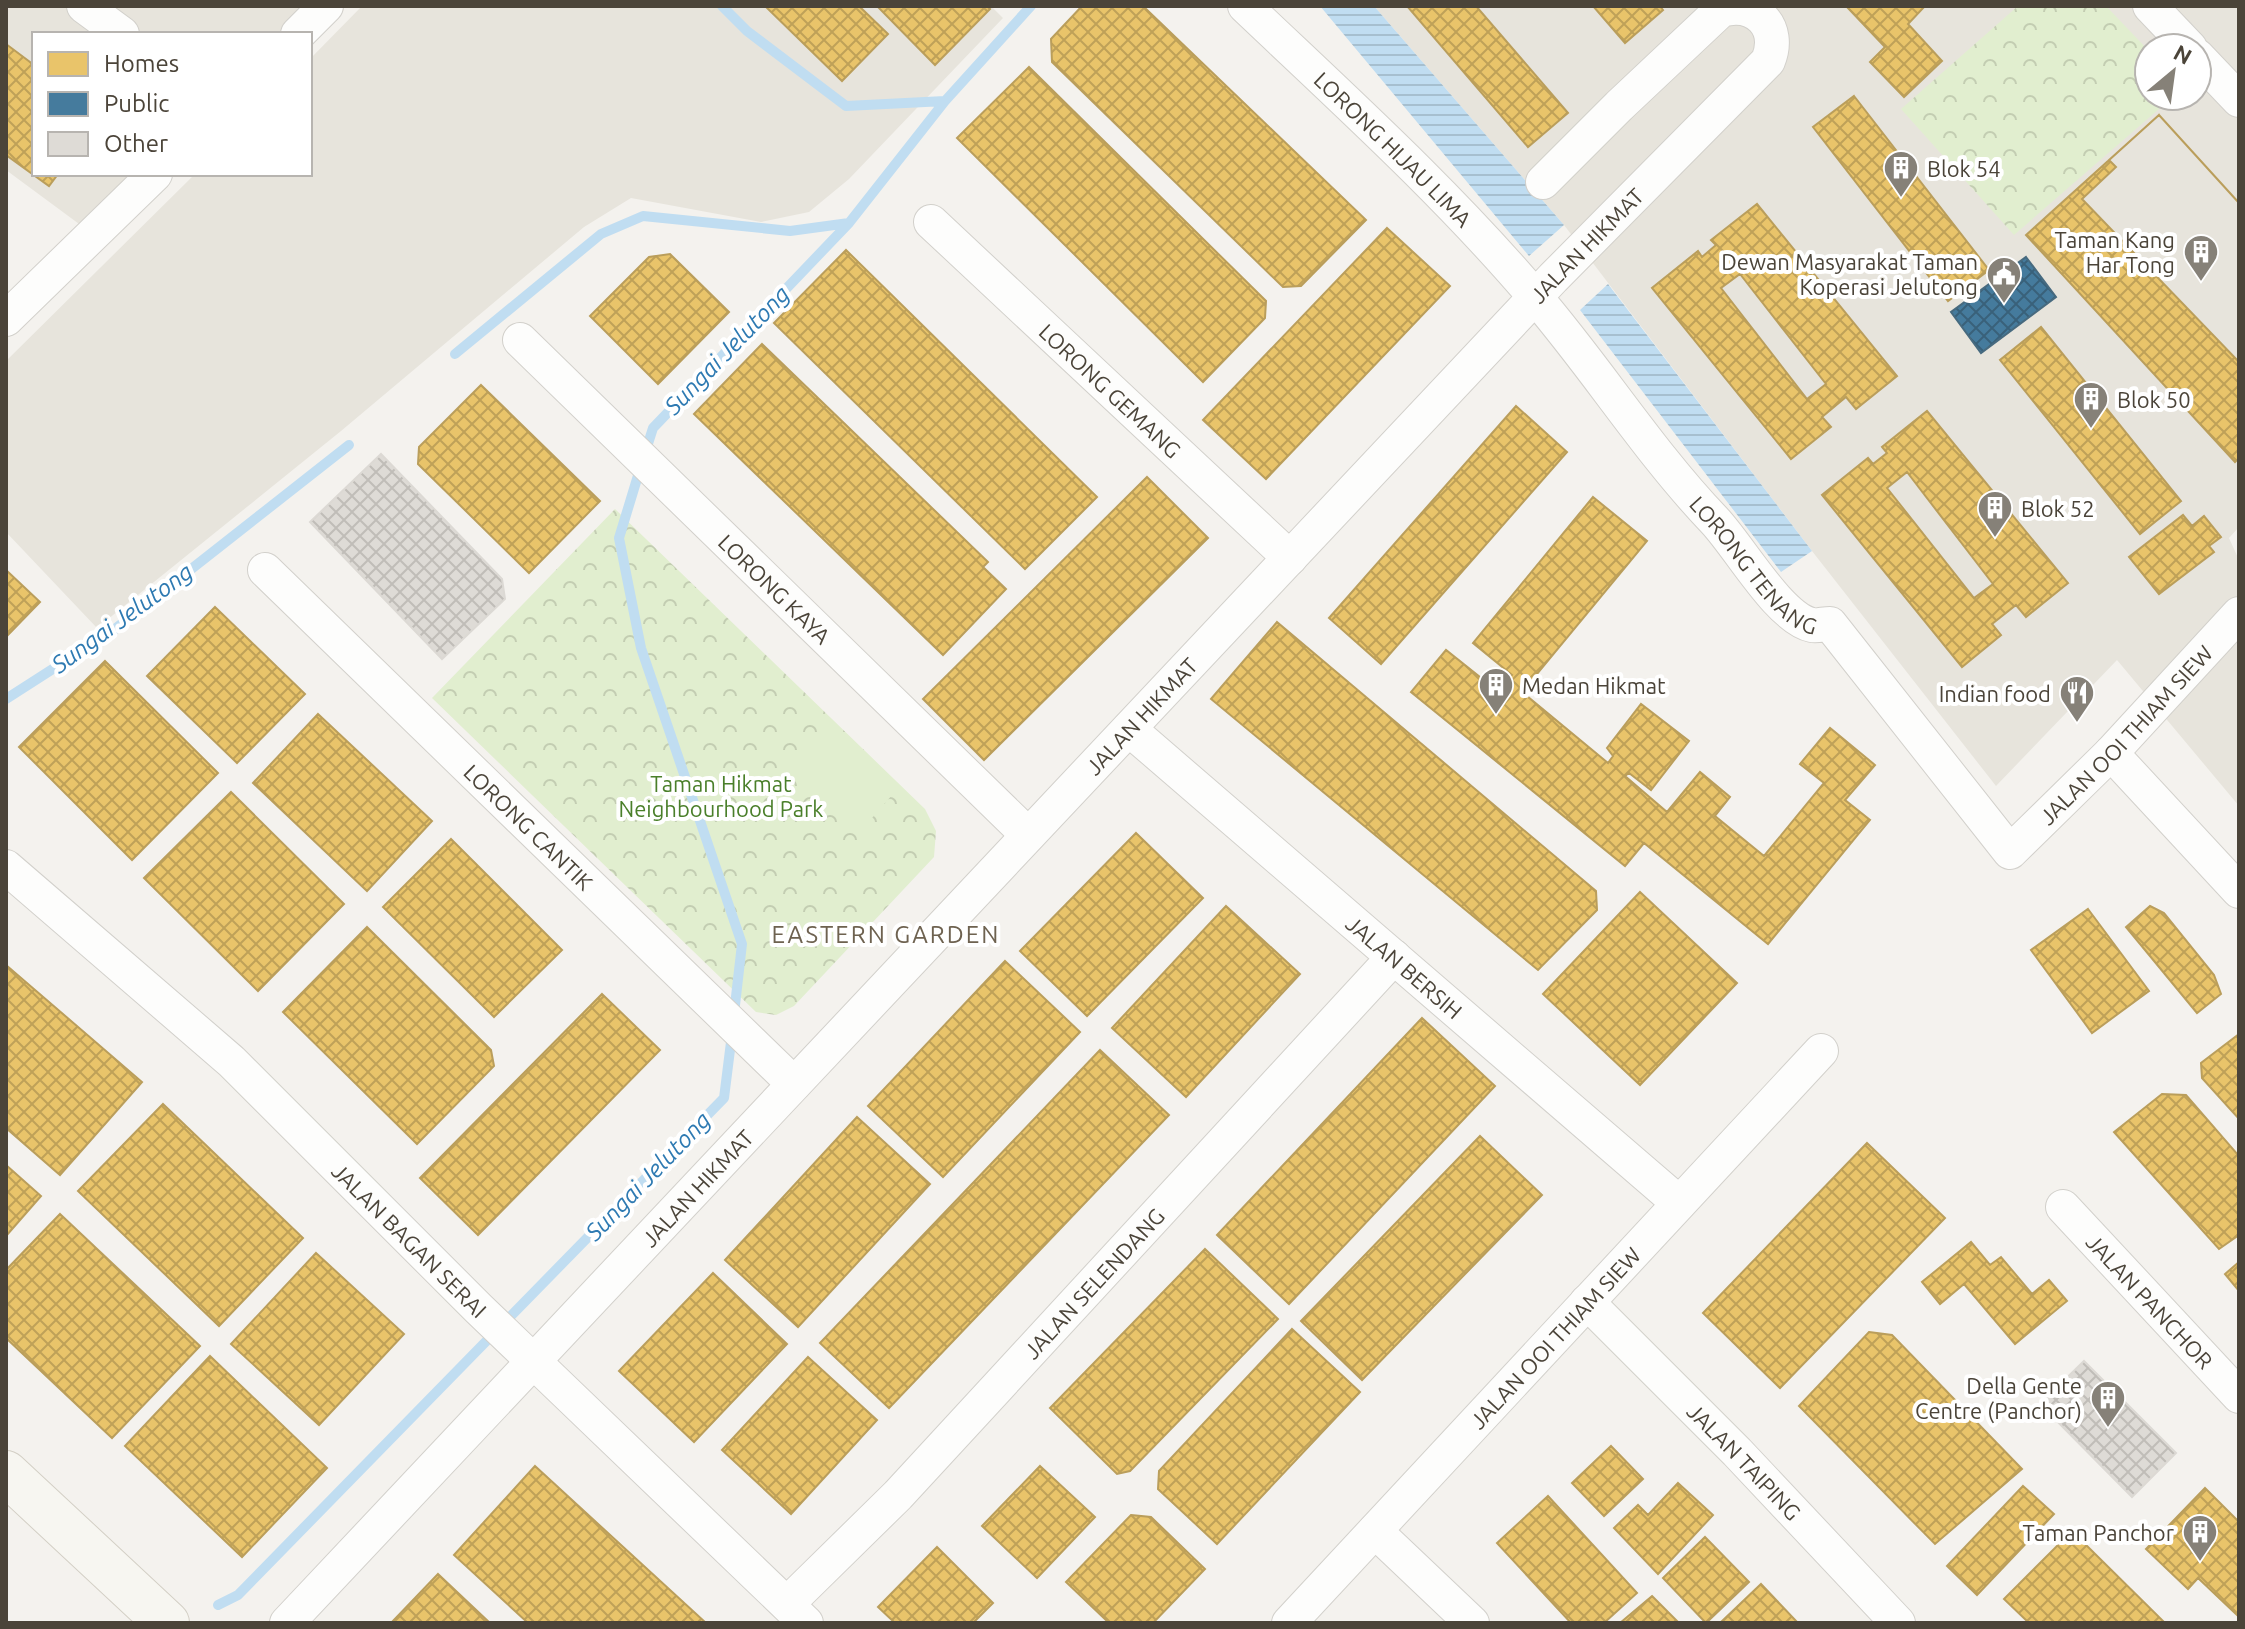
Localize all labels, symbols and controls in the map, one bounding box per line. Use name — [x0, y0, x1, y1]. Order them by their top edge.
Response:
legend — [32, 32, 312, 176]
north arrow — [2133, 32, 2213, 112]
text: N — [2170, 39, 2196, 69]
text: Homes — [104, 50, 179, 77]
street label: LORONG HIJAU LIMA — [1310, 66, 1478, 232]
text: Public — [104, 90, 169, 117]
text: Other — [104, 130, 168, 157]
building icon: Blok 54 — [1882, 149, 1920, 199]
place label: Blok 54 — [1927, 156, 2001, 181]
street label: JALAN HIKMAT — [1524, 182, 1648, 307]
place label: Taman Kang Har Tong — [2055, 227, 2175, 277]
building icon: Taman Kang Har Tong — [2182, 233, 2220, 283]
place label: Dewan Masyarakat Taman Koperasi Jelutong — [1721, 249, 1978, 299]
public building icon: Dewan Masyarakat Taman Koperasi Jelutong — [1985, 255, 2023, 305]
water label: Sungai Jelutong — [658, 280, 795, 420]
street label: LORONG GEMANG — [1035, 318, 1186, 462]
building icon: Blok 50 — [2072, 380, 2110, 430]
place label: Blok 50 — [2117, 387, 2191, 412]
building icon: Blok 52 — [1976, 489, 2014, 539]
street label: LORONG TENANG — [1685, 491, 1820, 638]
place label: Blok 52 — [2021, 496, 2095, 521]
street label: LORONG KAYA — [714, 529, 836, 649]
water label: Sungai Jelutong — [45, 558, 198, 679]
street label: JALAN OOI THIAM SIEW — [2034, 640, 2217, 829]
street label: JALAN HIKMAT — [1080, 652, 1202, 779]
building icon: Medan Hikmat — [1477, 666, 1515, 716]
place label: Medan Hikmat — [1522, 673, 1666, 698]
restaurant icon: Indian food — [2058, 674, 2096, 724]
place label: Indian food — [1939, 681, 2051, 706]
street label: LORONG CANTIK — [460, 759, 599, 895]
park label: Taman Hikmat Neighbourhood Park — [619, 771, 823, 821]
street label: JALAN BERSIH — [1342, 910, 1468, 1023]
district label: EASTERN GARDEN — [772, 921, 1000, 948]
water label: Sungai Jelutong — [579, 1106, 716, 1246]
street label: JALAN HIKMAT — [636, 1124, 758, 1251]
street label: JALAN BAGAN SERAI — [327, 1157, 492, 1322]
street label: JALAN SELENDANG — [1018, 1203, 1169, 1363]
street label: JALAN PANCHOR — [2082, 1229, 2219, 1373]
street label: JALAN OOI THIAM SIEW — [1464, 1242, 1645, 1433]
place label: Della Gente Centre (Panchor) — [1915, 1373, 2082, 1424]
building icon: Della Gente Centre (Panchor) — [2089, 1379, 2127, 1429]
street label: JALAN TAIPING — [1683, 1398, 1806, 1525]
building icon: Taman Panchor — [2181, 1513, 2219, 1563]
place label: Taman Panchor — [2023, 1520, 2175, 1545]

